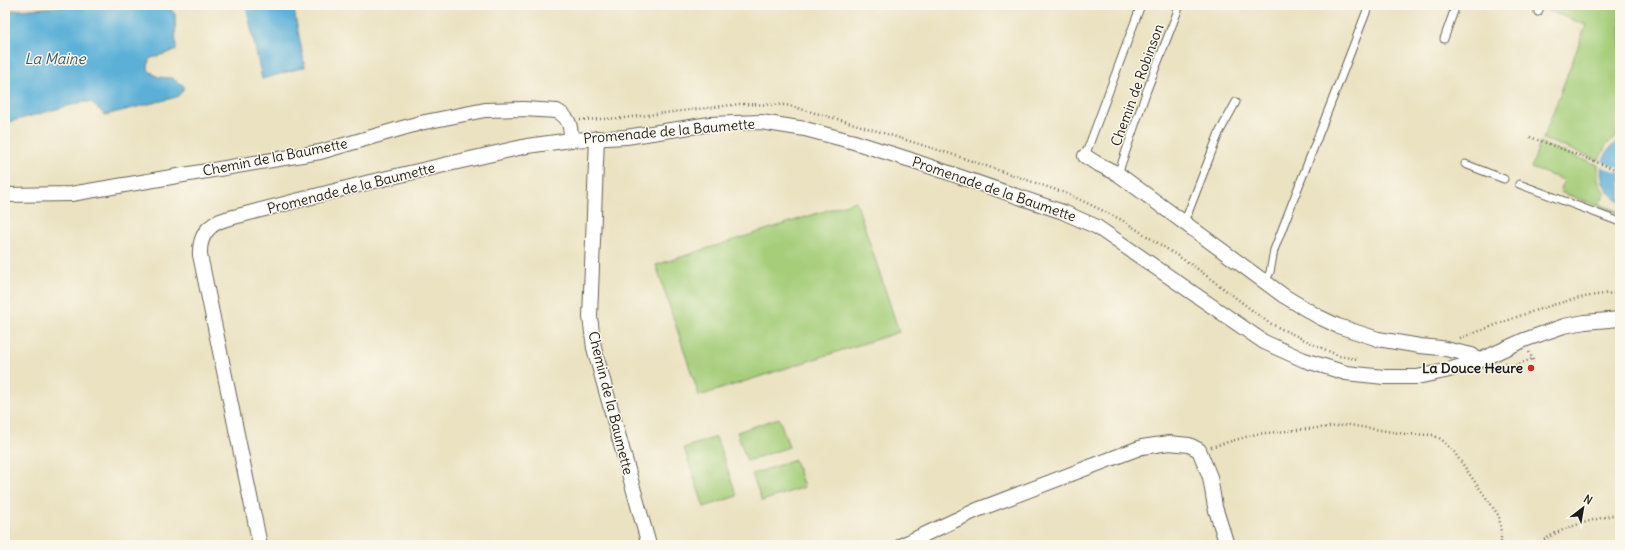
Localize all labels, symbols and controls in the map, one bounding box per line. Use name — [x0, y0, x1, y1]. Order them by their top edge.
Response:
street label: Chemin de Robinson — [1107, 21, 1167, 149]
water label: La Maine — [25, 49, 86, 68]
street label: Promenade de la Baumette — [582, 115, 756, 147]
street label: Chemin de la Baumette — [201, 134, 349, 180]
street label: Promenade de la Baumette — [910, 152, 1078, 226]
street label: Promenade de la Baumette — [265, 158, 437, 218]
street label: Chemin de la Baumette — [584, 329, 638, 477]
place label: La Douce Heure — [1422, 359, 1523, 377]
marker: La Douce Heure — [1526, 363, 1536, 373]
north arrow — [1563, 488, 1603, 528]
text: N — [1581, 491, 1595, 507]

